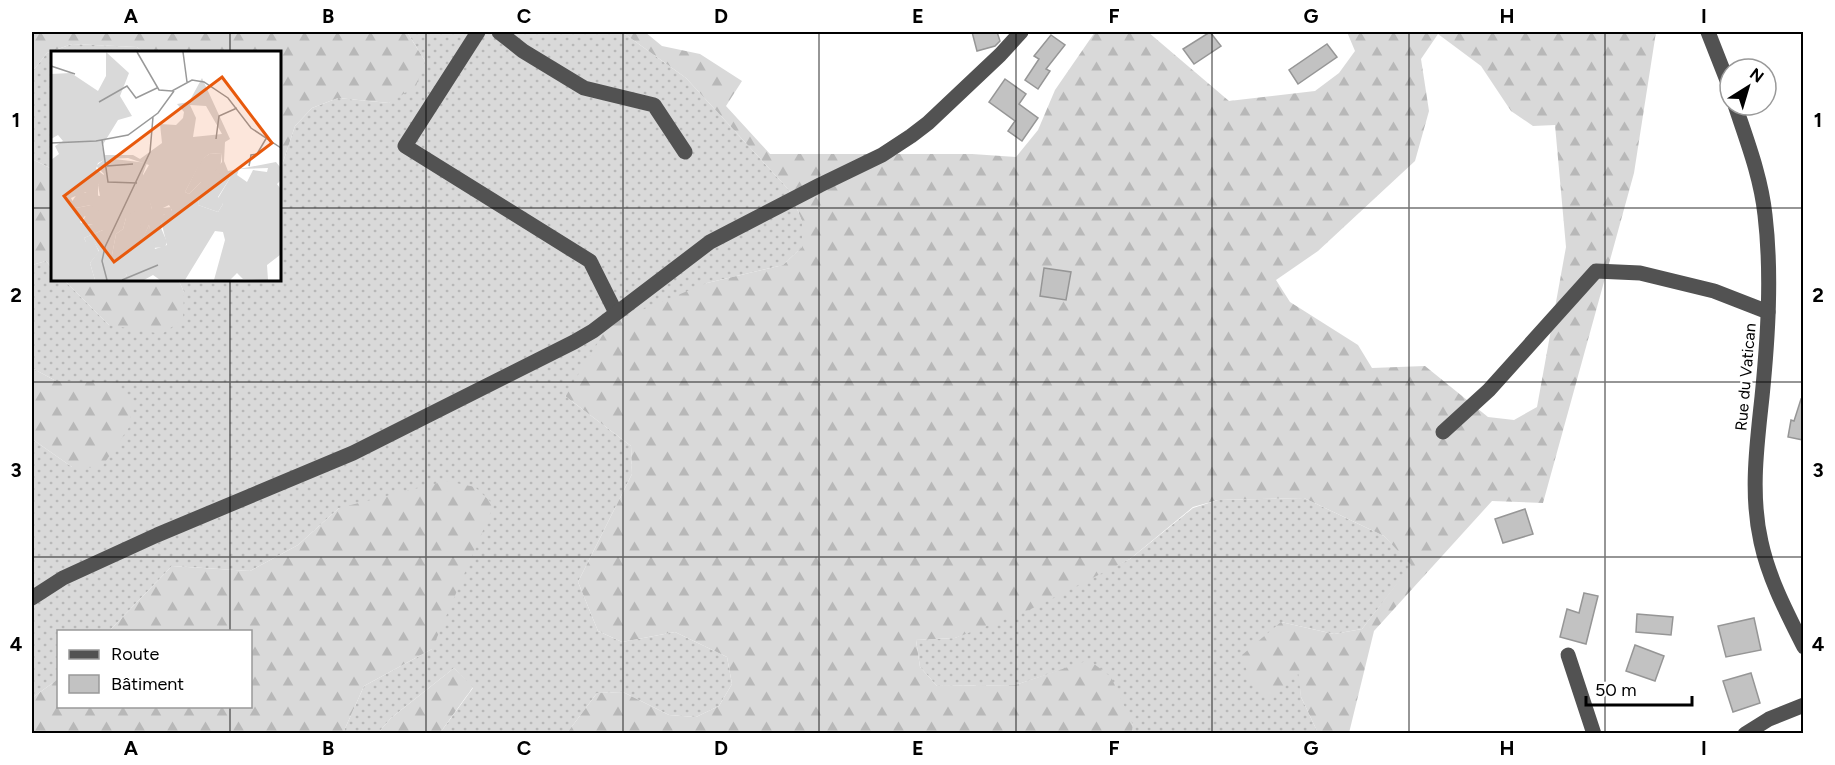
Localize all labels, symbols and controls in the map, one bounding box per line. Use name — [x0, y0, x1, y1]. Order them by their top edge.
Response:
text: A — [124, 4, 139, 28]
text: B — [322, 4, 334, 28]
text: C — [517, 4, 531, 28]
text: D — [714, 4, 728, 28]
text: E — [912, 4, 924, 28]
text: F — [1108, 4, 1120, 28]
text: G — [1304, 4, 1319, 28]
text: H — [1500, 4, 1515, 28]
text: I — [1701, 4, 1707, 28]
inset map — [51, 51, 280, 280]
north arrow — [1718, 57, 1778, 117]
text: N — [1746, 64, 1767, 87]
text: 1 — [12, 108, 20, 132]
text: 1 — [1814, 108, 1822, 132]
text: 2 — [10, 283, 22, 307]
text: 2 — [1812, 283, 1824, 307]
street label: Rue du Vatican — [1731, 322, 1760, 432]
text: 3 — [10, 458, 22, 482]
text: 3 — [1812, 458, 1824, 482]
legend — [57, 630, 252, 708]
text: 4 — [10, 632, 23, 656]
text: 4 — [1812, 632, 1825, 656]
text: Route — [111, 643, 160, 665]
scale bar — [1586, 669, 1692, 707]
text: Bâtiment — [111, 673, 184, 695]
text: 50 m — [1595, 679, 1637, 701]
text: A — [124, 736, 139, 760]
text: B — [322, 736, 334, 760]
text: C — [517, 736, 531, 760]
text: D — [714, 736, 728, 760]
text: E — [912, 736, 924, 760]
text: F — [1108, 736, 1120, 760]
text: G — [1304, 736, 1319, 760]
text: H — [1500, 736, 1515, 760]
text: I — [1701, 736, 1707, 760]

